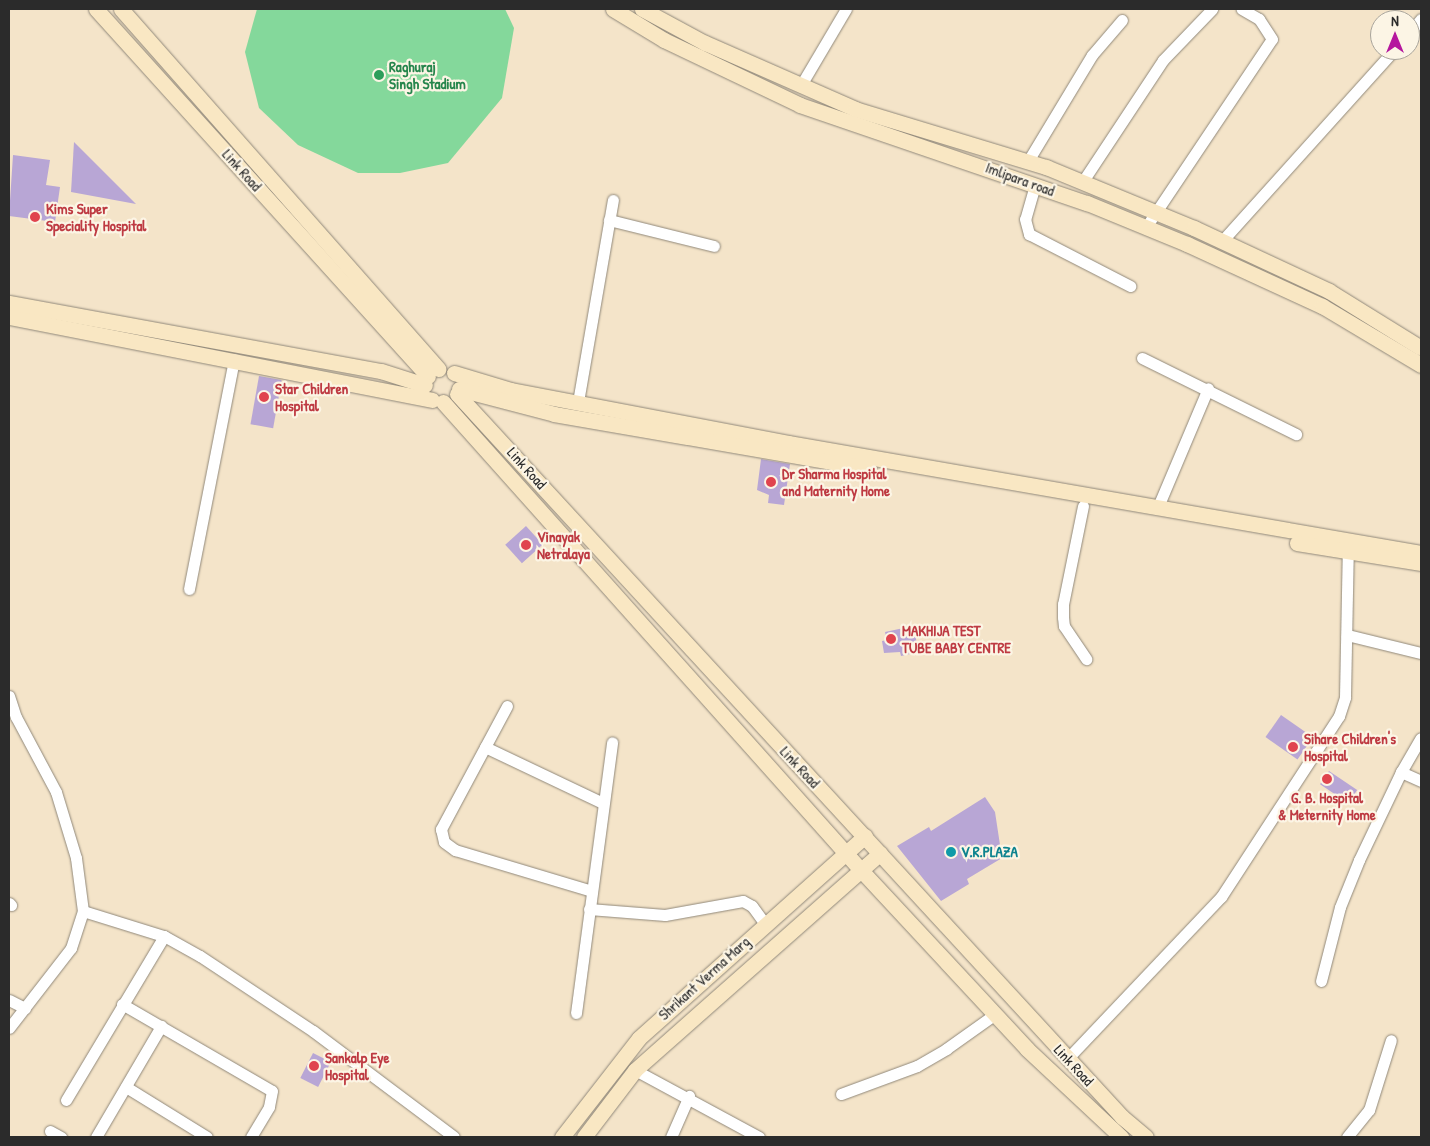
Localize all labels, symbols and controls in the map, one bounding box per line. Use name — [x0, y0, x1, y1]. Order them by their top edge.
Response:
north arrow — [1370, 10, 1420, 60]
text: N — [1391, 11, 1399, 30]
place label: Raghuraj Singh Stadium — [389, 57, 466, 92]
marker: Raghuraj Singh Stadium — [373, 69, 385, 81]
street label: Link Road — [219, 145, 265, 195]
street label: Imlipara road — [983, 158, 1057, 200]
place label: Kims Super Speciality Hospital — [46, 199, 146, 234]
marker: Kims Super Speciality Hospital — [28, 210, 42, 224]
place label: Star Children Hospital — [275, 379, 348, 414]
marker: Star Children Hospital — [257, 390, 271, 404]
street label: Link Road — [504, 443, 550, 493]
place label: Dr Sharma Hospital and Maternity Home — [782, 464, 890, 499]
marker: Dr Sharma Hospital and Maternity Home — [764, 475, 778, 489]
place label: Vinayak Netralaya — [537, 527, 590, 562]
marker: Vinayak Netralaya — [519, 538, 533, 552]
place label: MAKHIJA TEST TUBE BABY CENTRE — [902, 621, 1011, 656]
marker: MAKHIJA TEST TUBE BABY CENTRE — [884, 632, 898, 646]
place label: Sihare Children's Hospital — [1304, 729, 1396, 764]
marker: Sihare Children's Hospital — [1286, 740, 1300, 754]
street label: Link Road — [776, 743, 824, 791]
marker: G. B. Hospital & Meternity Home — [1320, 772, 1334, 786]
place label: G. B. Hospital & Meternity Home — [1278, 788, 1376, 823]
place label: V.R.PLAZA — [961, 843, 1018, 861]
marker: V.R.PLAZA — [945, 846, 957, 858]
street label: Shrikant Verma Marg — [655, 932, 753, 1024]
street label: Link Road — [1050, 1041, 1098, 1089]
place label: Sankalp Eye Hospital — [325, 1048, 389, 1083]
marker: Sankalp Eye Hospital — [307, 1059, 321, 1073]

